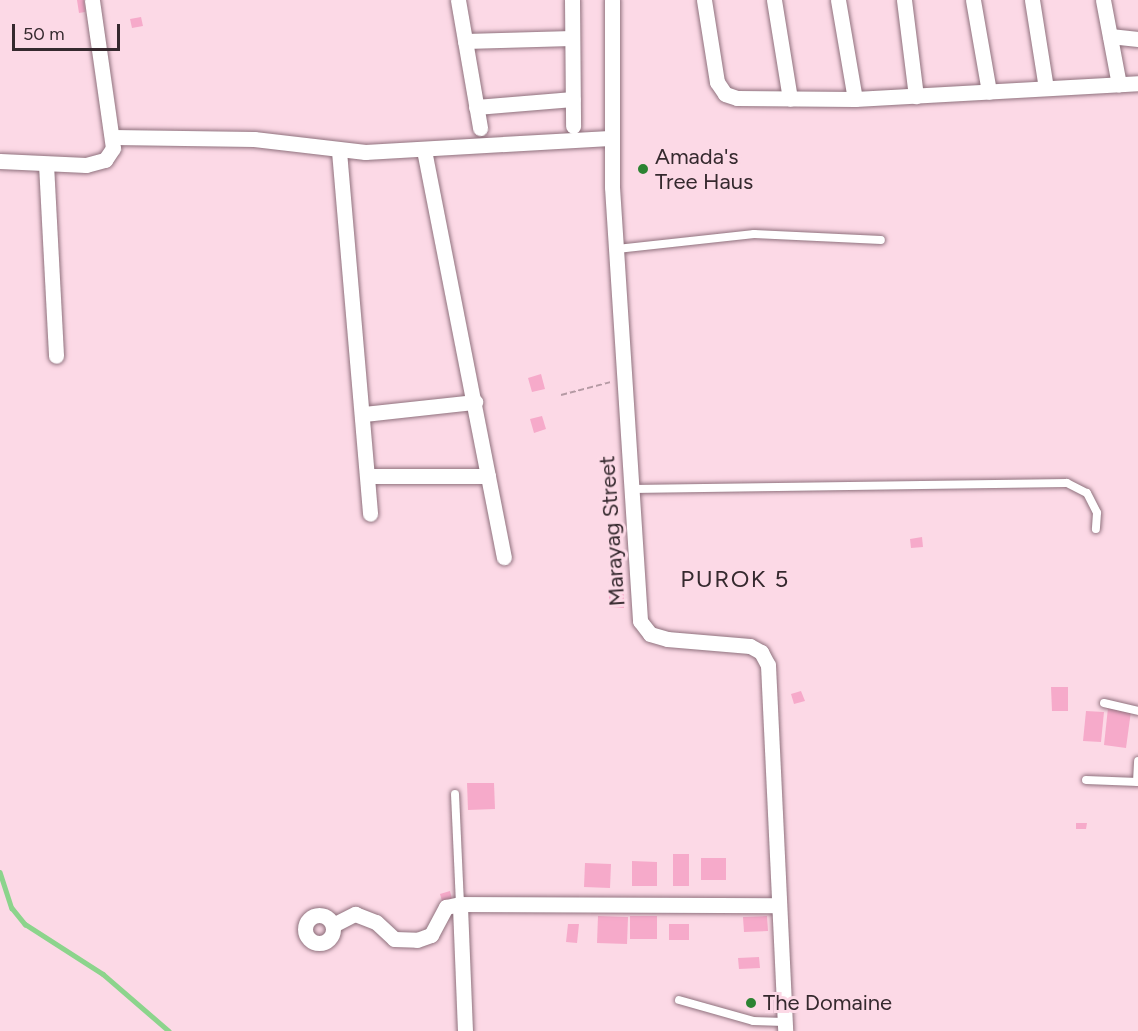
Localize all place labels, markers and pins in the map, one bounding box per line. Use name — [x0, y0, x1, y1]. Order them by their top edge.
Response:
place label: Amada's Tree Haus — [655, 143, 753, 194]
marker: Amada's Tree Haus — [636, 162, 650, 176]
place label: The Domaine — [763, 990, 892, 1016]
marker: The Domaine — [744, 996, 758, 1010]

